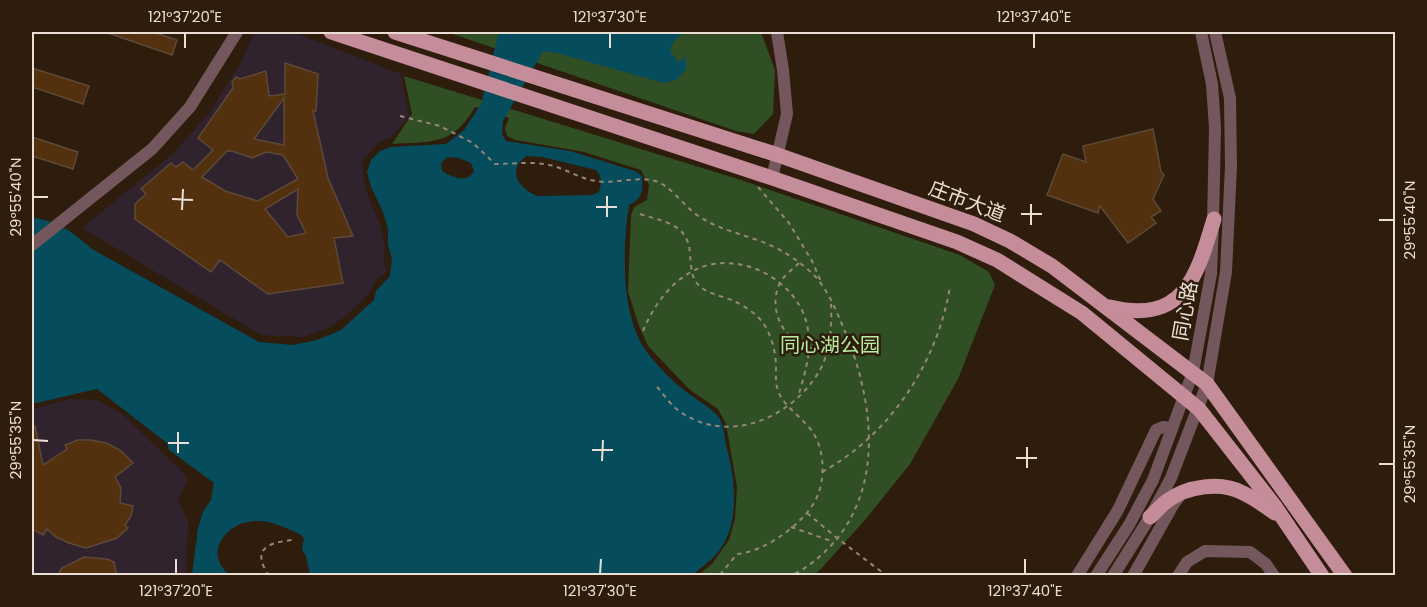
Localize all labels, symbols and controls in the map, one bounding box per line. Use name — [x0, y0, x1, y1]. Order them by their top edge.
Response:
text: 121°37'20"E — [148, 6, 222, 27]
text: 121°37'30"E — [573, 6, 647, 27]
text: 121°37'40"E — [997, 6, 1071, 27]
text: 29°55'40"N — [5, 157, 26, 237]
street label: 庄市大道 — [925, 174, 1009, 228]
text: 29°55'40"N — [1399, 180, 1420, 260]
street label: 同心路 — [1166, 279, 1204, 343]
park label: 同心湖公园 — [780, 331, 880, 359]
text: 29°55'35"N — [5, 401, 26, 479]
text: 29°55'35"N — [1399, 425, 1420, 503]
text: 121°37'20"E — [139, 580, 213, 601]
text: 121°37'30"E — [563, 580, 637, 601]
text: 121°37'40"E — [988, 580, 1062, 601]

